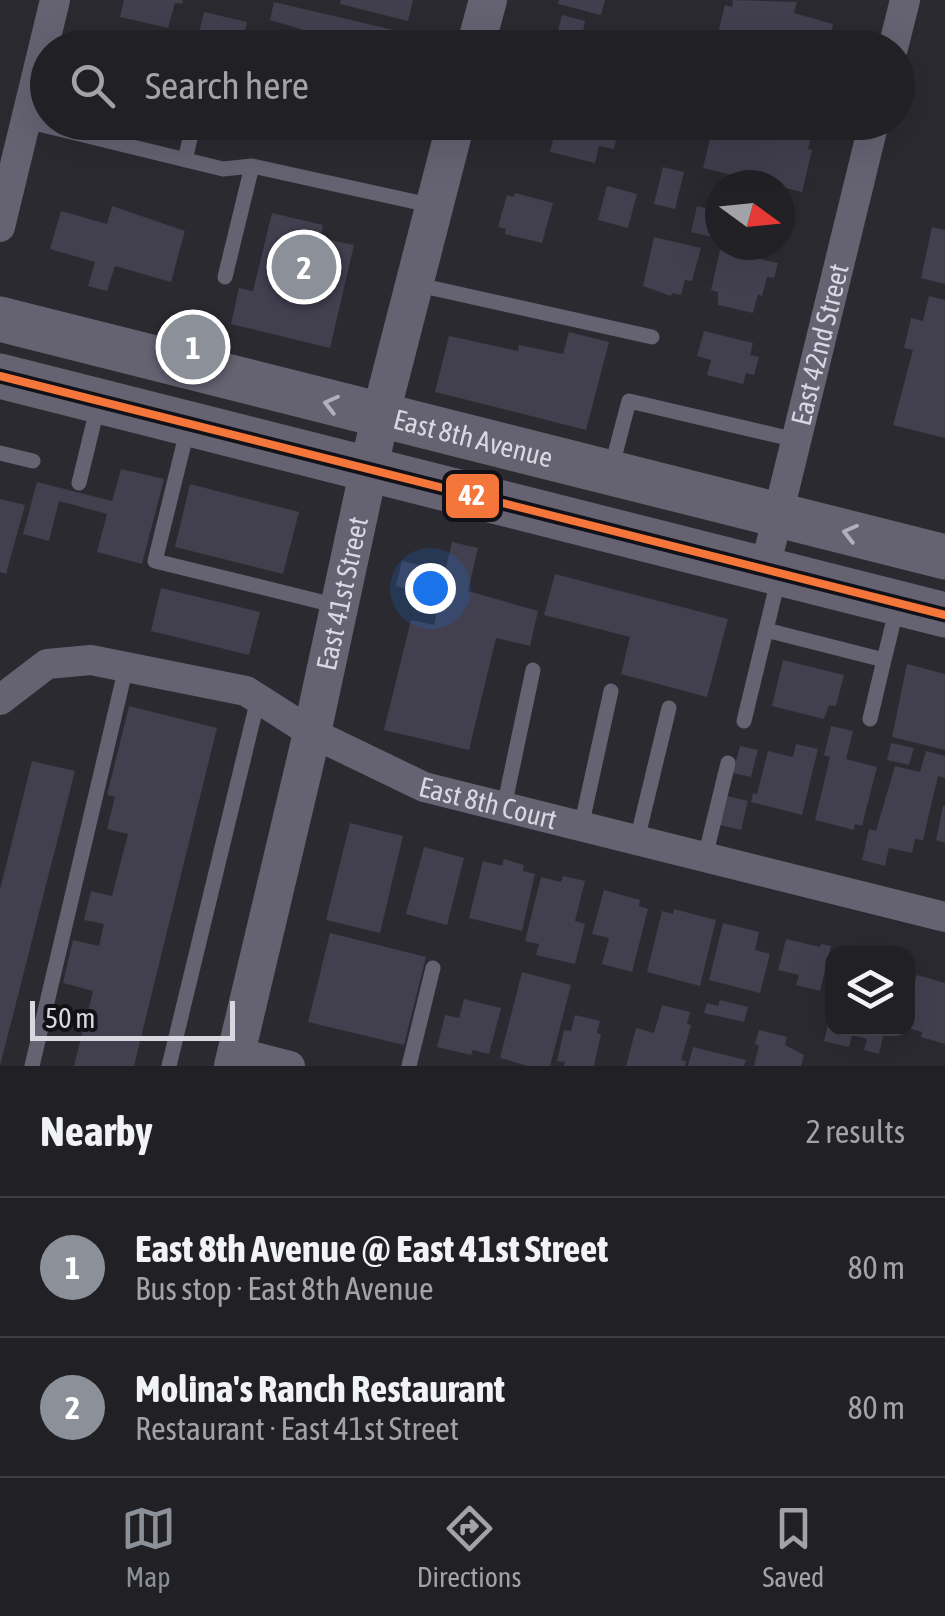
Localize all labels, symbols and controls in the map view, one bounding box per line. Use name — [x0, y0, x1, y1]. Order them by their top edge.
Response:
search box — [30, 30, 915, 140]
icon: search — [65, 58, 120, 113]
text: Search here — [145, 64, 309, 107]
north arrow — [705, 170, 795, 260]
pin: 2 — [272, 230, 336, 304]
street label: East 42nd Street — [784, 260, 855, 429]
pin: 1 — [160, 310, 226, 384]
one-way arrow — [323, 395, 340, 416]
street label: East 8th Avenue — [390, 403, 556, 474]
line badge: 42 — [444, 472, 501, 520]
text: 42 — [458, 479, 485, 511]
street label: East 41st Street — [310, 514, 374, 673]
one-way arrow — [842, 524, 859, 545]
your location — [405, 563, 456, 614]
street label: East 8th Court — [416, 770, 560, 836]
map controls — [825, 946, 915, 1036]
button: layers — [825, 946, 915, 1036]
scale bar — [30, 996, 235, 1040]
text: 50 m — [45, 1002, 95, 1034]
text: Nearby — [40, 1107, 153, 1155]
text: 2 results — [806, 1113, 905, 1150]
text: East 8th Avenue @ East 41st Street — [135, 1227, 608, 1270]
text: 1 — [65, 1249, 80, 1286]
text: 80 m — [847, 1249, 905, 1286]
text: Bus stop · East 8th Avenue — [135, 1270, 433, 1307]
text: Molina's Ranch Restaurant — [135, 1367, 505, 1410]
text: 2 — [65, 1389, 80, 1426]
text: 80 m — [847, 1389, 905, 1426]
text: Restaurant · East 41st Street — [135, 1410, 459, 1447]
tab: Map — [121, 1501, 176, 1593]
tab: Directions — [417, 1501, 521, 1593]
tab: Saved — [763, 1501, 824, 1593]

